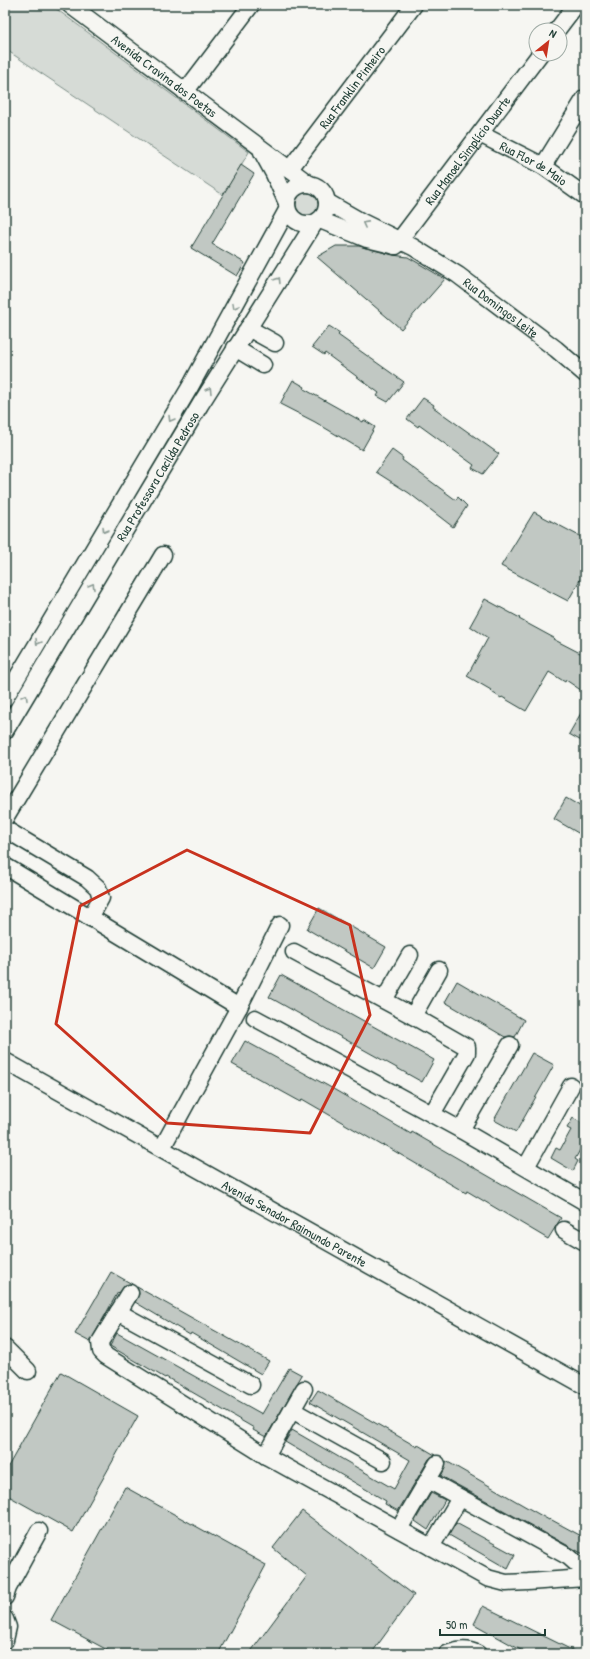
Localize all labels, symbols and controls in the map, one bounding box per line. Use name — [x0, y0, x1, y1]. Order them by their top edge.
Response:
north arrow — [528, 22, 568, 62]
text: N — [547, 26, 559, 41]
street label: Avenida Cravina dos Poetas — [108, 30, 221, 121]
street label: Rua Franklin Pinheiro — [315, 42, 389, 132]
street label: Rua Manoel Simplício Duarte — [420, 92, 514, 208]
street label: Rua Flor de Maio — [497, 137, 571, 190]
one-way arrow — [362, 221, 370, 228]
street label: Rua Domingos Leite — [460, 273, 542, 342]
one-way arrow — [273, 277, 280, 284]
one-way arrow — [233, 301, 240, 309]
one-way arrow — [205, 387, 212, 394]
street label: Rua Professora Cacilda Pedroso — [112, 408, 203, 544]
one-way arrow — [169, 415, 176, 422]
one-way arrow — [102, 526, 109, 533]
one-way arrow — [87, 583, 94, 590]
one-way arrow — [36, 638, 43, 645]
one-way arrow — [20, 694, 28, 701]
street label: Avenida Senador Raimundo Parente — [219, 1175, 370, 1271]
scale bar — [440, 1611, 545, 1637]
text: 50 m — [446, 1616, 467, 1633]

